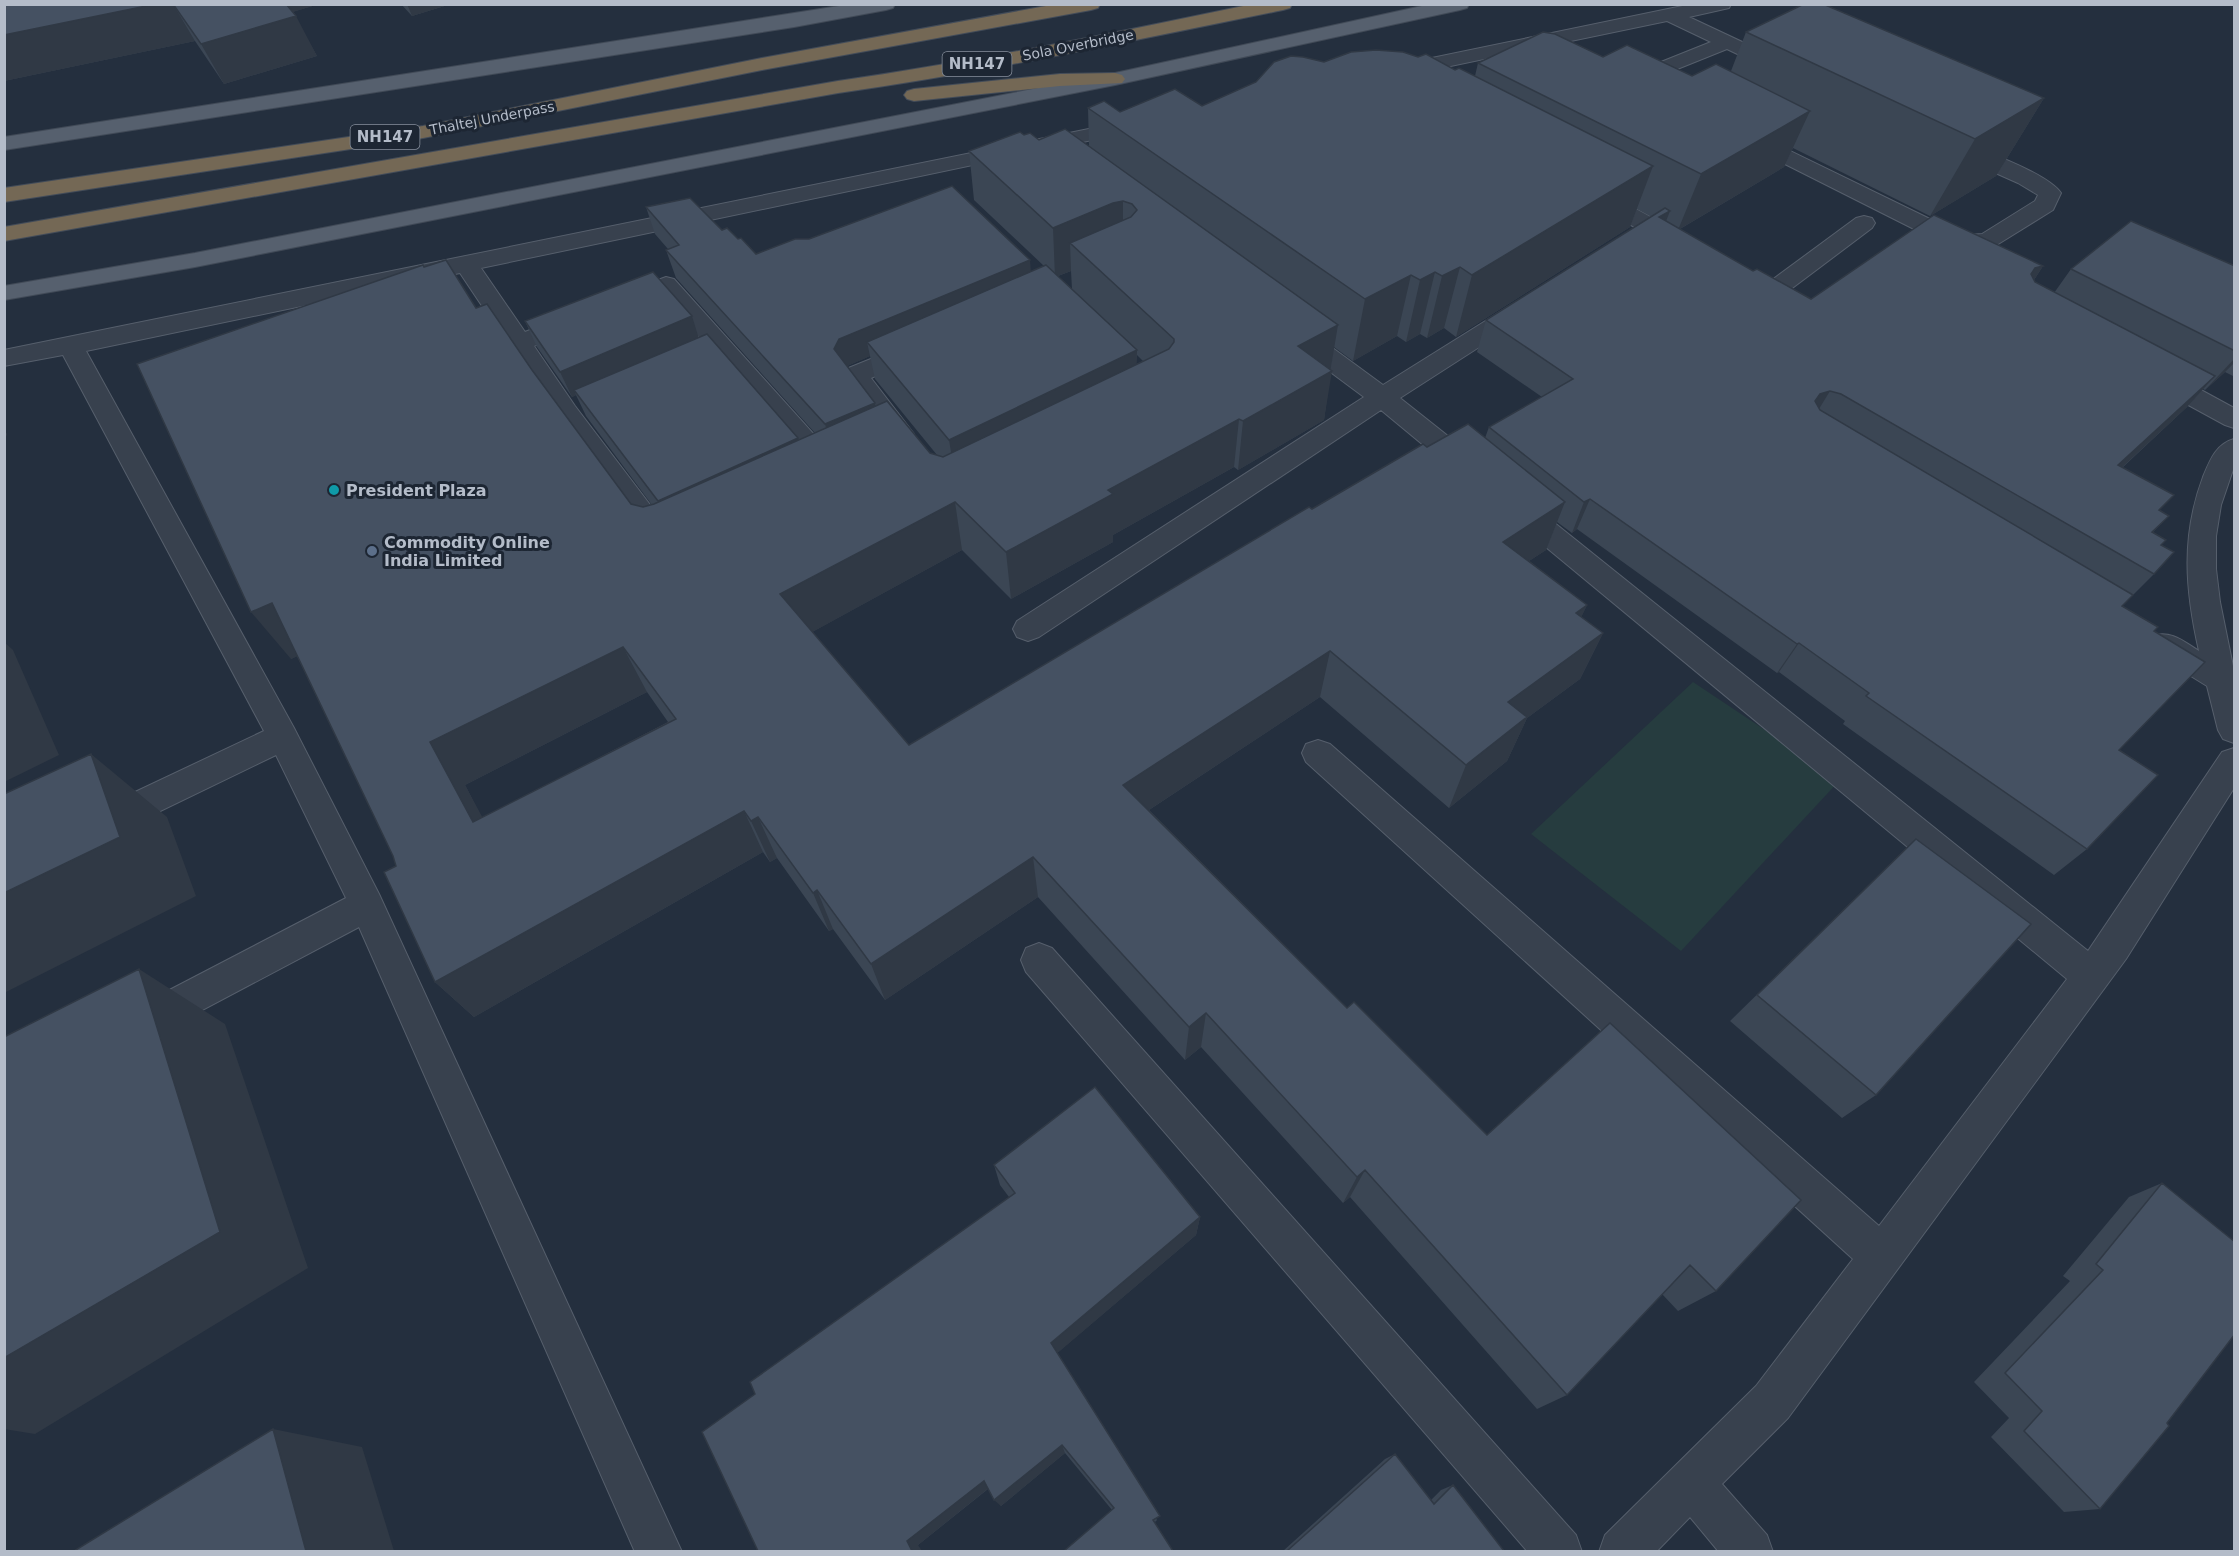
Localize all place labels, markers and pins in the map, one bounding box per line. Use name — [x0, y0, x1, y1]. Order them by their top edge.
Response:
place label: President Plaza — [346, 481, 487, 500]
marker: President Plaza — [327, 483, 341, 497]
place label: Commodity Online India Limited — [384, 533, 550, 570]
marker: Commodity Online India Limited — [365, 544, 379, 558]

